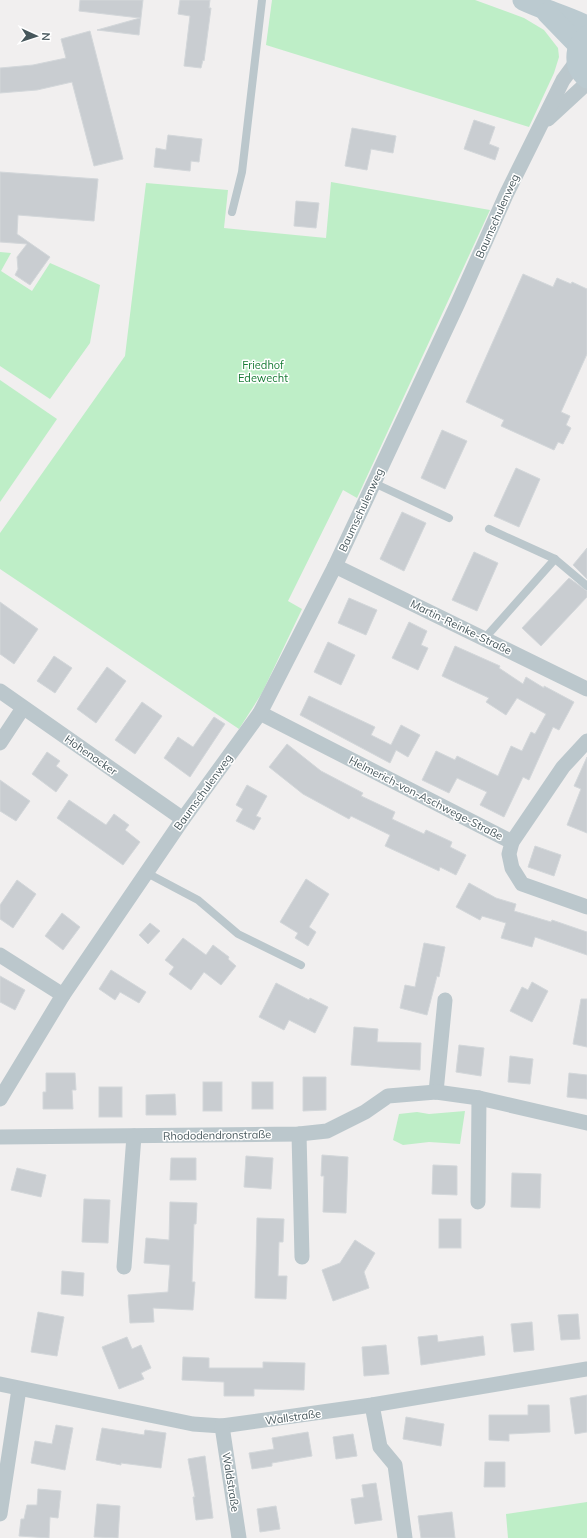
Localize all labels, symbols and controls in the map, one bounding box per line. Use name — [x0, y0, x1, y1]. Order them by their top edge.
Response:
north arrow — [16, 16, 56, 56]
text: N — [39, 32, 53, 41]
street label: Baumschulenweg — [472, 172, 522, 260]
park label: Friedhof Edewecht — [238, 358, 288, 385]
street label: Baumschulenweg — [335, 466, 387, 554]
street label: Martin-Reinke-Straße — [408, 596, 514, 658]
street label: Hohenacker — [62, 732, 120, 778]
street label: Baumschulenweg — [171, 751, 235, 833]
street label: Helmerich-von-Aschwege-Straße — [347, 753, 505, 843]
street label: Rhododendronstraße — [163, 1127, 271, 1143]
street label: Wallstraße — [264, 1406, 322, 1428]
street label: Waldstraße — [219, 1451, 243, 1513]

